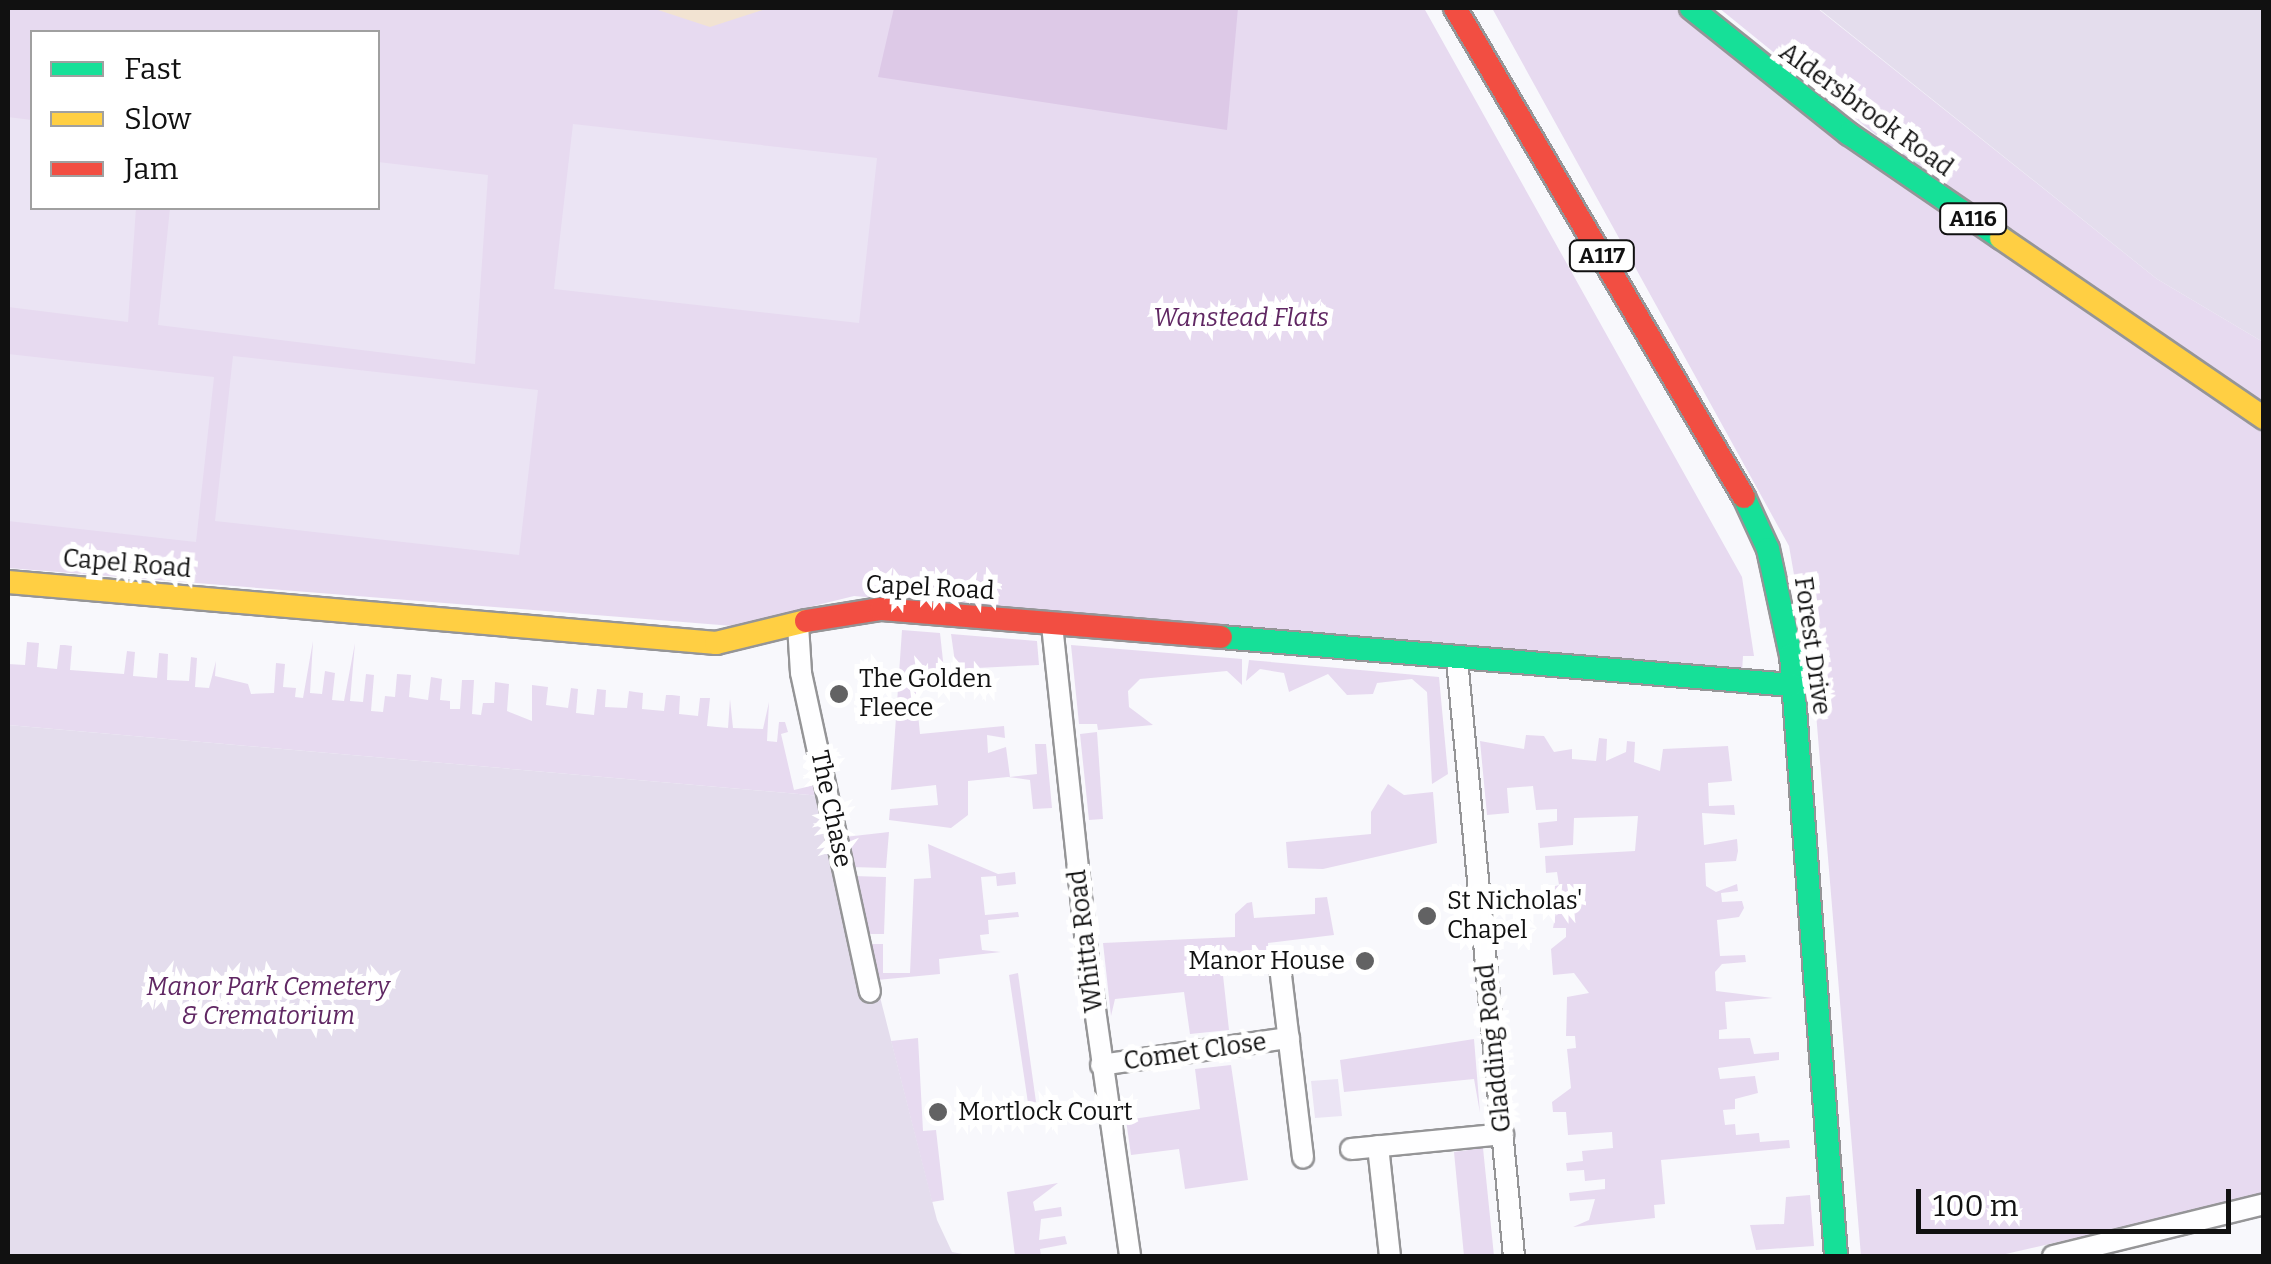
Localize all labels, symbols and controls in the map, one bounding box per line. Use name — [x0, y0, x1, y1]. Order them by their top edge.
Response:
legend — [30, 30, 380, 210]
street label: Aldersbrook Road — [1773, 37, 1959, 183]
text: Fast — [124, 51, 182, 87]
text: Slow — [124, 101, 191, 137]
text: Jam — [124, 151, 178, 187]
road number: A116 — [1938, 202, 2008, 236]
road number: A117 — [1567, 239, 1637, 273]
park label: Wanstead Flats — [1153, 303, 1329, 333]
street label: Capel Road — [62, 543, 192, 585]
street label: Capel Road — [865, 570, 995, 606]
street label: Forest Drive — [1787, 575, 1837, 717]
place label: The Golden Fleece — [859, 665, 992, 724]
marker: The Golden Fleece — [828, 683, 850, 705]
street label: The Chase — [804, 748, 858, 870]
street label: Whitta Road — [1062, 868, 1110, 1014]
place label: St Nicholas' Chapel — [1447, 887, 1582, 946]
marker: St Nicholas' Chapel — [1416, 905, 1438, 927]
place label: Manor House — [1188, 946, 1345, 976]
marker: Manor House — [1354, 950, 1376, 972]
street label: Gladding Road — [1470, 962, 1518, 1134]
park label: Manor Park Cemetery & Crematorium — [146, 973, 390, 1032]
street label: Comet Close — [1122, 1027, 1268, 1077]
place label: Mortlock Court — [958, 1097, 1133, 1127]
marker: Mortlock Court — [927, 1101, 949, 1123]
scale bar — [1921, 1169, 2236, 1231]
text: 100 m — [1933, 1188, 2018, 1224]

